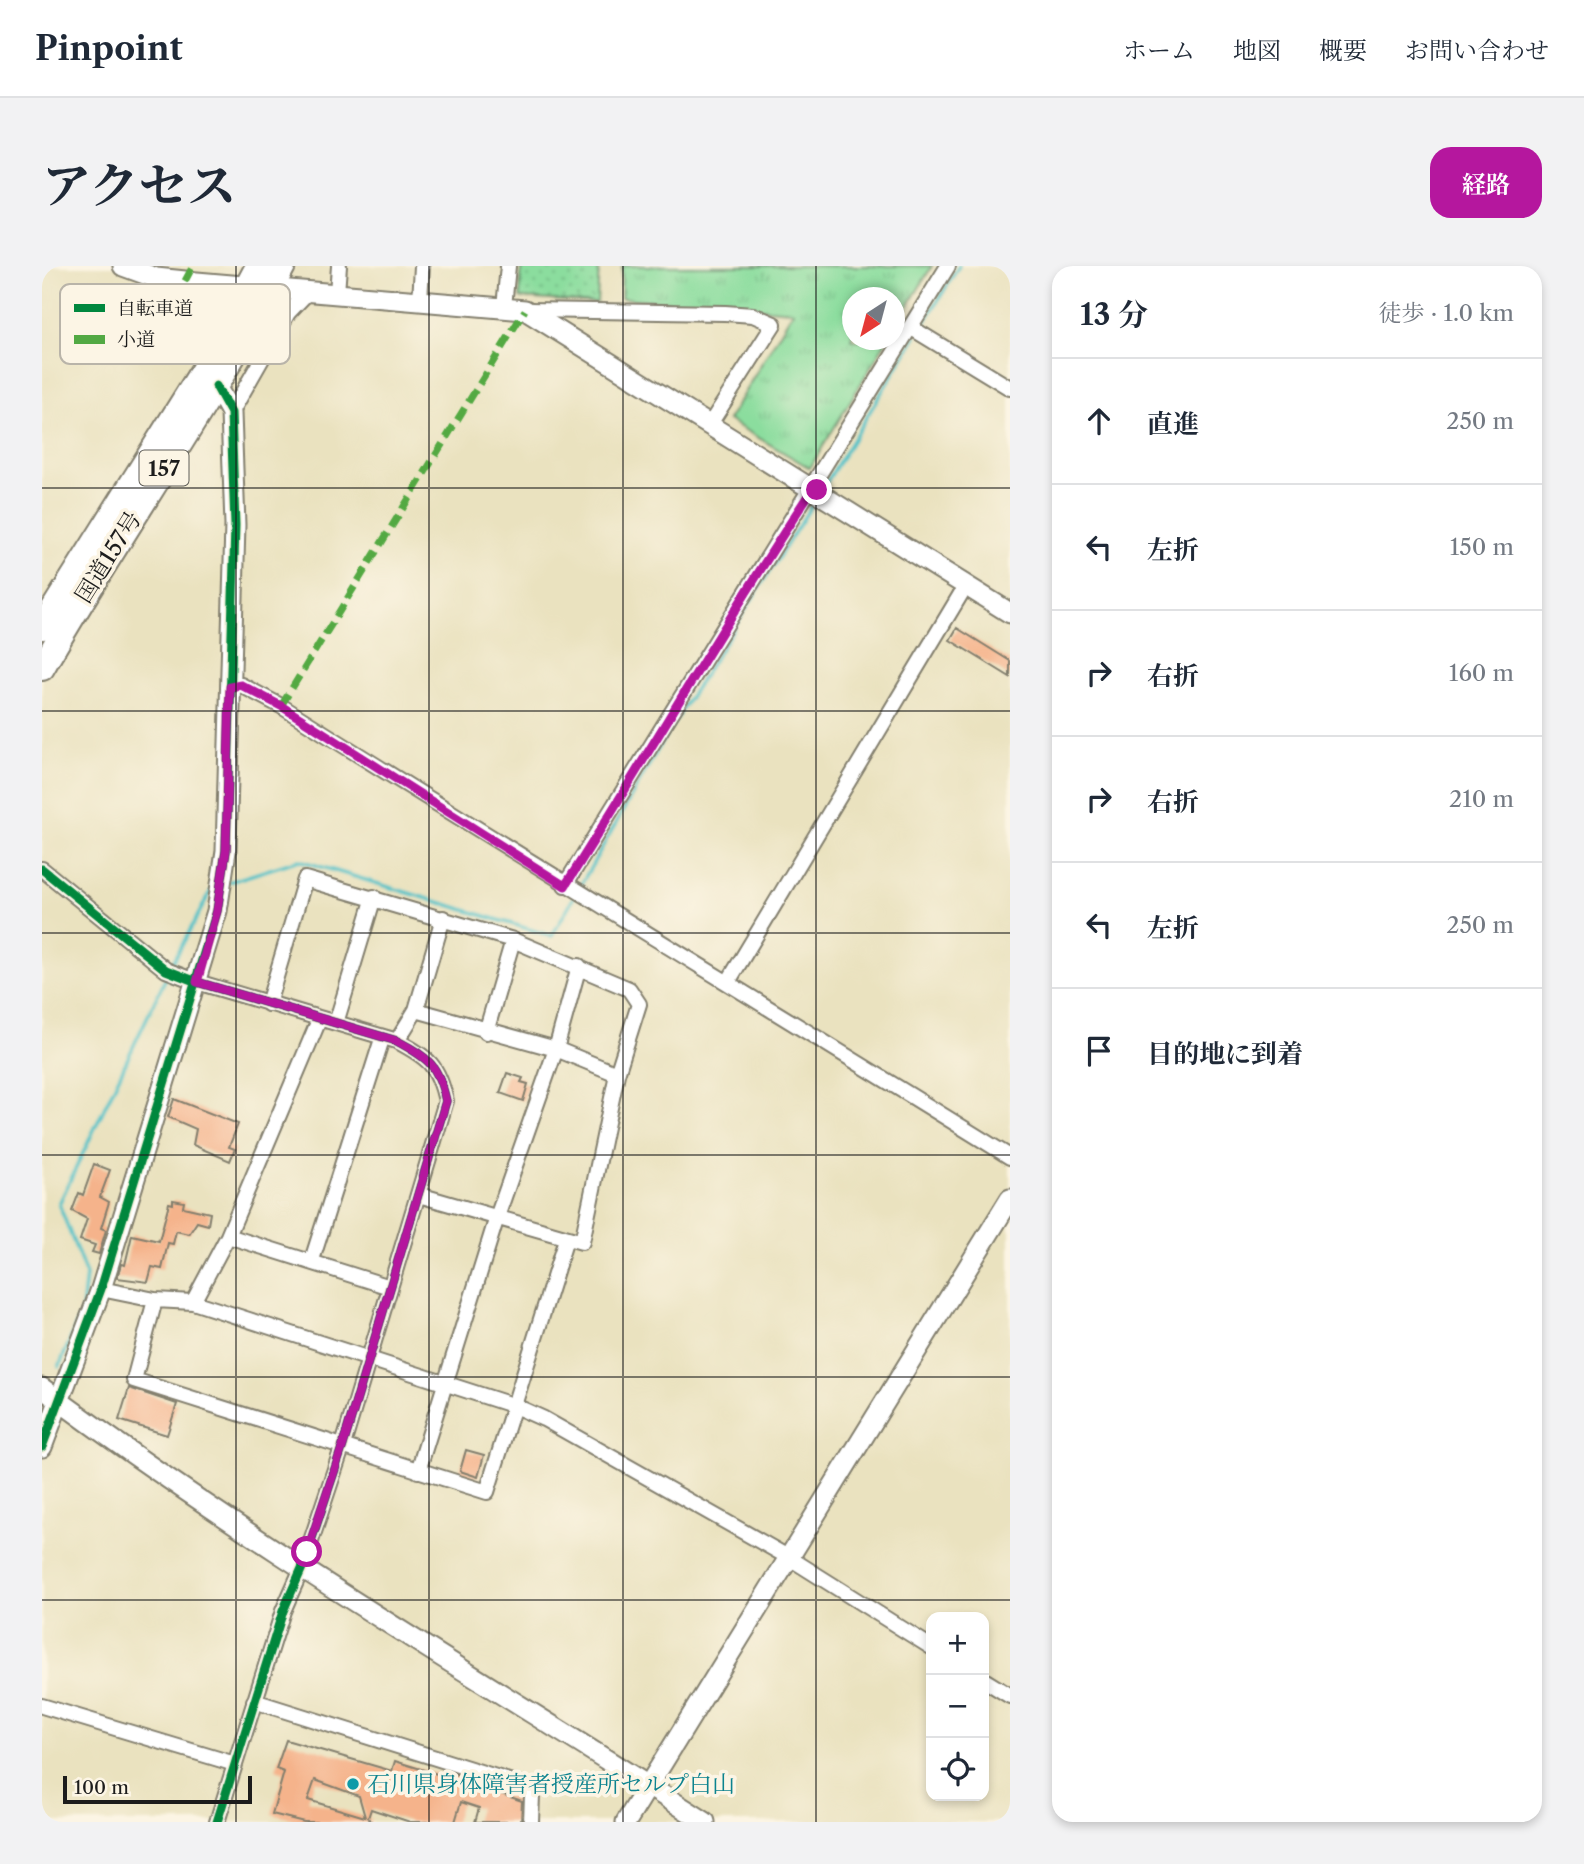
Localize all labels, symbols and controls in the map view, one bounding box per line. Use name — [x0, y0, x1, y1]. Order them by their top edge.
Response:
text: Pinpoint — [35, 28, 183, 69]
text: ホーム — [1123, 36, 1195, 65]
text: 地図 — [1233, 36, 1281, 65]
text: 概要 — [1319, 36, 1367, 65]
text: お問い合わせ — [1405, 36, 1549, 65]
button: 経路 — [1430, 147, 1542, 218]
text: アクセス — [42, 155, 237, 216]
legend — [60, 284, 290, 364]
north arrow — [842, 287, 905, 350]
text: 13 分 — [1080, 296, 1148, 333]
text: 自転車道 — [117, 297, 193, 320]
text: 徒歩 · 1.0 km — [1379, 299, 1514, 327]
text: 小道 — [117, 328, 155, 351]
icon: ahead — [1080, 402, 1118, 440]
text: 250 m — [1446, 407, 1514, 435]
text: 直進 — [1147, 408, 1199, 440]
road number: 157 — [139, 450, 188, 486]
route end — [801, 474, 832, 505]
street label: 国道157号 — [69, 506, 147, 608]
icon: left — [1080, 528, 1118, 566]
text: 150 m — [1450, 533, 1514, 561]
text: 左折 — [1147, 534, 1199, 566]
icon: right — [1080, 654, 1118, 692]
text: 160 m — [1449, 659, 1514, 687]
text: 右折 — [1147, 660, 1199, 692]
icon: right — [1080, 780, 1118, 818]
text: 210 m — [1449, 785, 1514, 813]
text: 右折 — [1147, 786, 1199, 818]
icon: left — [1080, 906, 1118, 944]
text: 250 m — [1446, 911, 1514, 939]
text: 左折 — [1147, 912, 1199, 944]
icon: arrive — [1080, 1032, 1118, 1070]
text: 目的地に到着 — [1147, 1038, 1303, 1070]
route start — [291, 1536, 322, 1567]
map controls — [926, 1612, 989, 1801]
button: + — [926, 1612, 989, 1675]
button: − — [926, 1675, 989, 1738]
button: locate — [926, 1738, 989, 1801]
place label: 石川県身体障害者授産所セルプ白山 — [367, 1770, 735, 1798]
scale bar — [63, 1773, 252, 1805]
text: 100 m — [74, 1776, 129, 1799]
marker: 石川県身体障害者授産所セルプ白山 — [345, 1776, 361, 1792]

